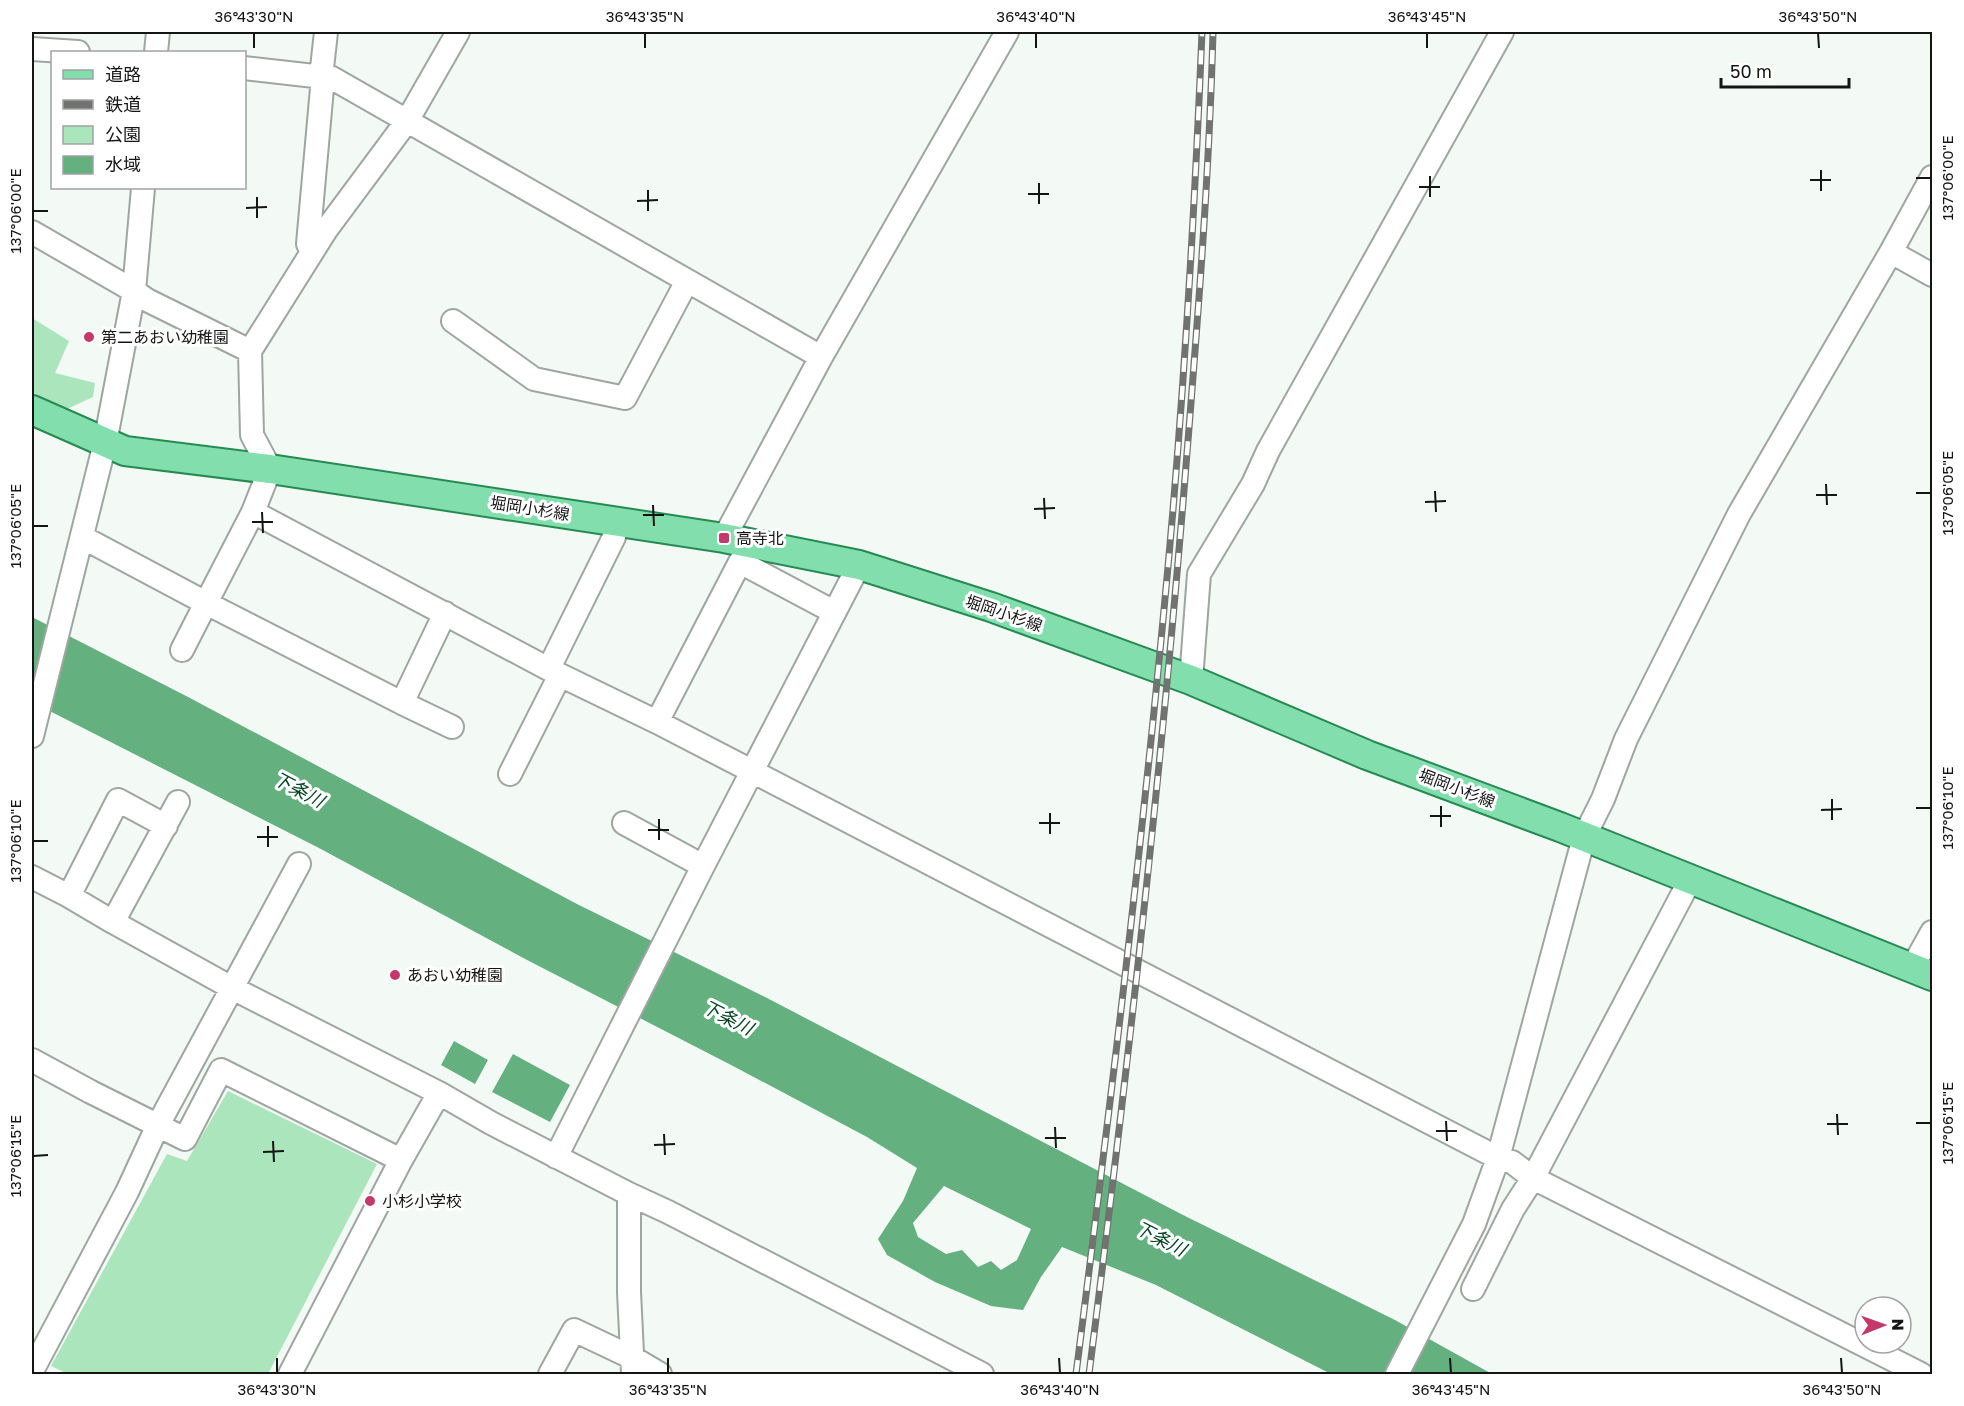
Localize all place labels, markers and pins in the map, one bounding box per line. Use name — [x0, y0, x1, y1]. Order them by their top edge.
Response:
place label: 第二あおい幼稚園 — [101, 327, 229, 347]
marker: 第二あおい幼稚園 — [82, 330, 96, 344]
place label: 高寺北 — [736, 528, 784, 548]
marker: 高寺北 — [717, 531, 731, 545]
place label: あおい幼稚園 — [407, 965, 503, 985]
marker: あおい幼稚園 — [388, 968, 402, 982]
place label: 小杉小学校 — [382, 1191, 462, 1211]
marker: 小杉小学校 — [363, 1194, 377, 1208]

